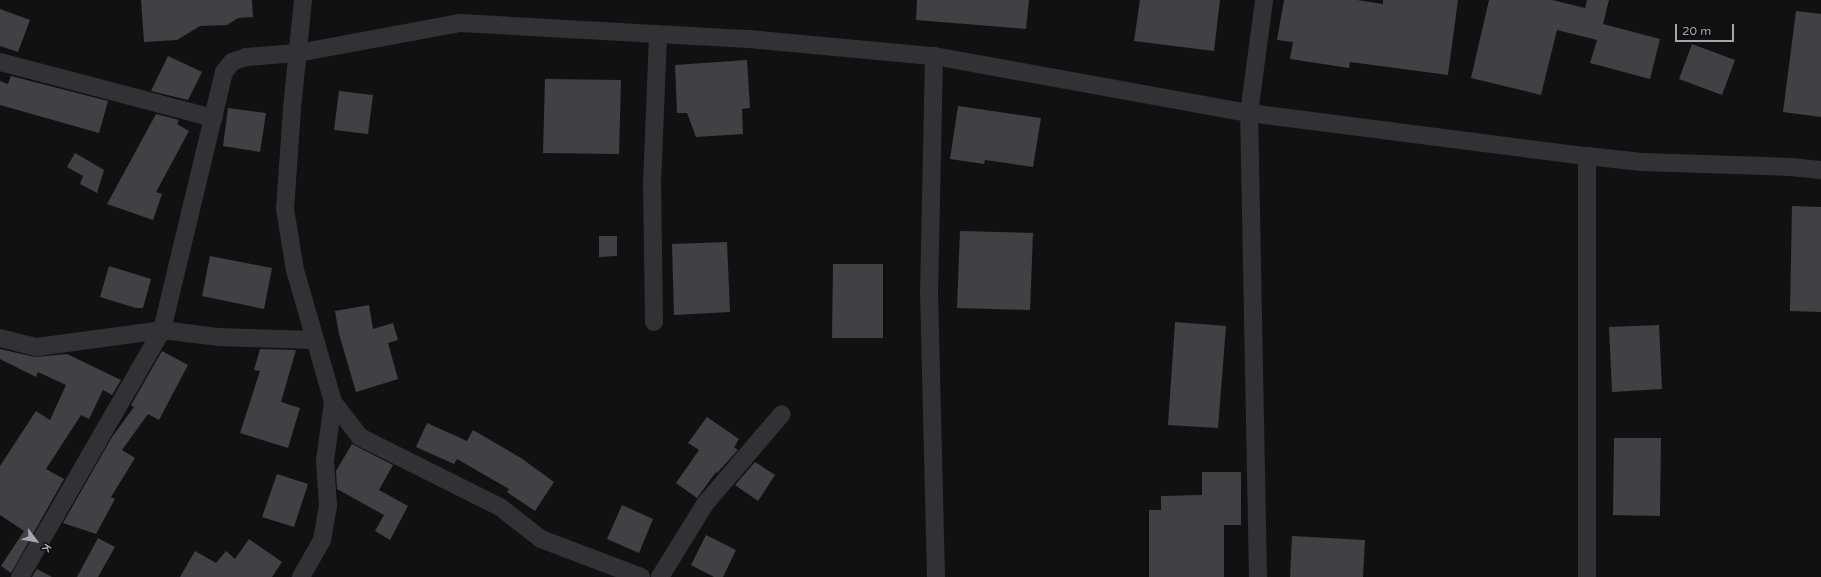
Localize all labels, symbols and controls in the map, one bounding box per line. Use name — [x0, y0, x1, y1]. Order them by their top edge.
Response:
scale bar — [1677, 16, 1736, 42]
text: 20 m — [1682, 24, 1711, 38]
north arrow — [16, 521, 56, 561]
text: K — [39, 541, 54, 554]

